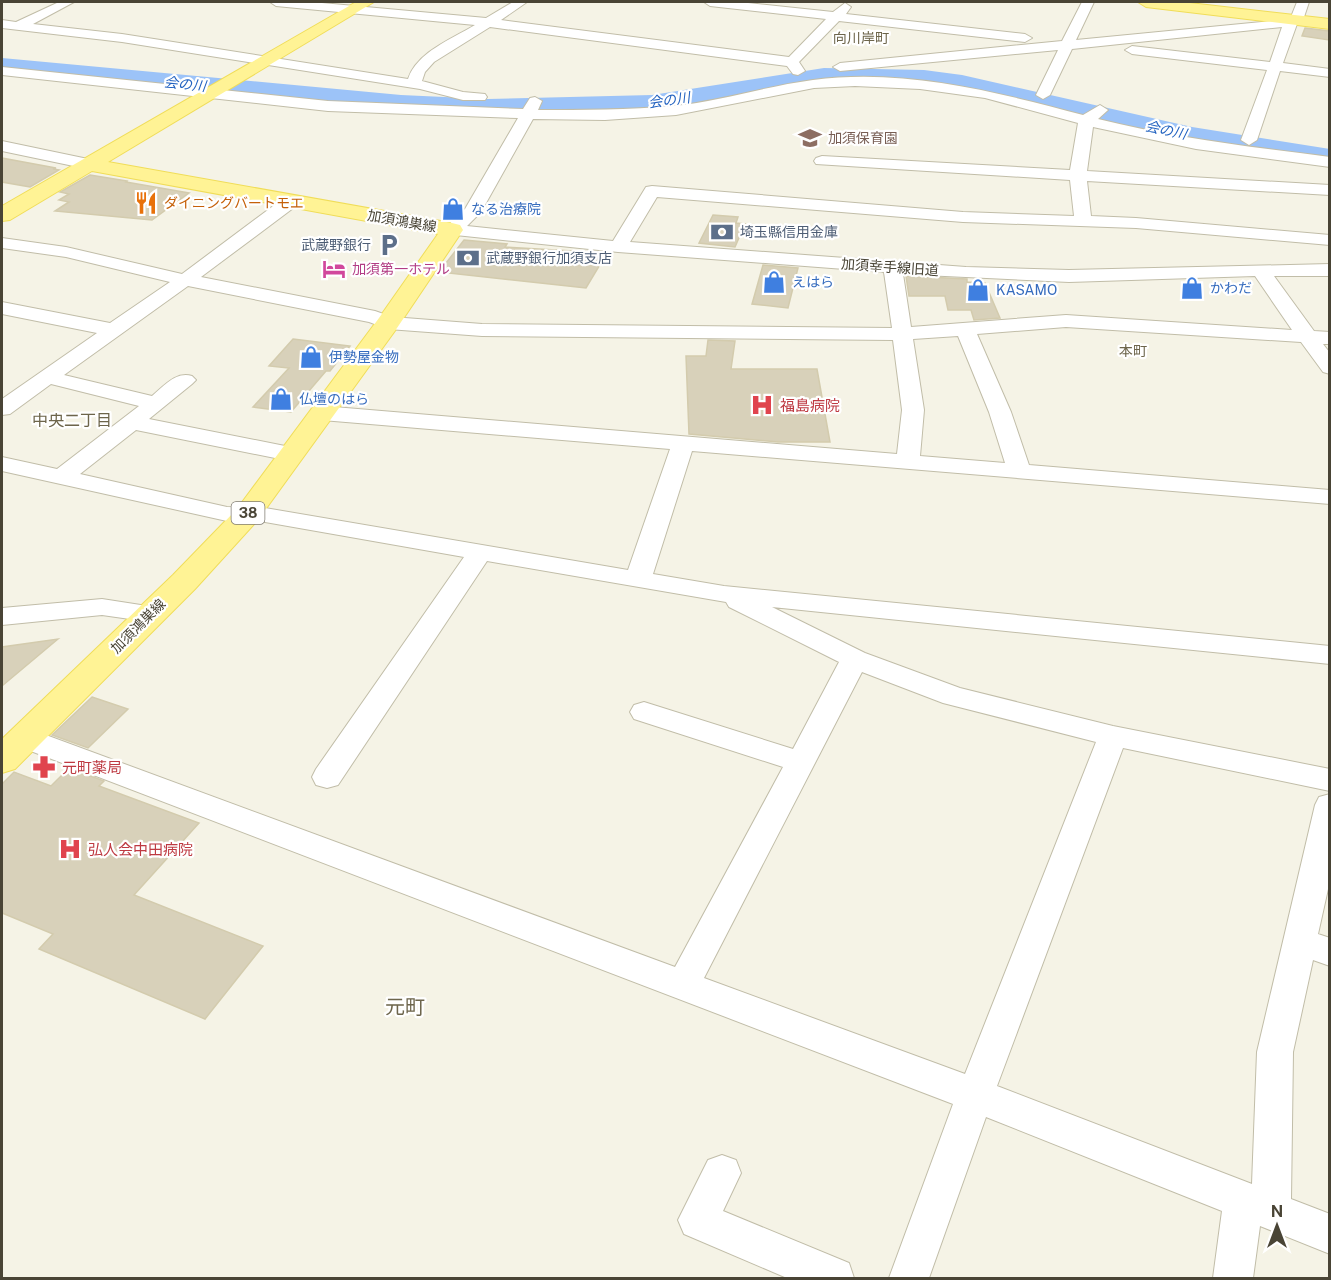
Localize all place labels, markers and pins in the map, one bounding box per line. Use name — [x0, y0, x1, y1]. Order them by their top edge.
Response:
school or university icon: 加須保育園 — [797, 125, 823, 151]
place label: 加須保育園 — [828, 130, 898, 146]
restaurant icon: ダイニングバートモエ — [133, 190, 159, 216]
place label: ダイニングバートモエ — [164, 195, 304, 211]
shop icon: なる治療院 — [440, 196, 466, 222]
place label: なる治療院 — [471, 201, 541, 217]
bank icon: 埼玉縣信用金庫 — [709, 219, 735, 245]
place label: 埼玉縣信用金庫 — [740, 224, 838, 240]
parking icon: 武蔵野銀行 — [376, 232, 402, 258]
place label: 武蔵野銀行 — [301, 237, 371, 253]
bank icon: 武蔵野銀行加須支店 — [455, 245, 481, 271]
place label: 武蔵野銀行加須支店 — [486, 250, 612, 266]
hotel icon: 加須第一ホテル — [321, 256, 347, 282]
place label: 加須第一ホテル — [352, 261, 450, 277]
shop icon: えはら — [761, 269, 787, 295]
place label: えはら — [792, 274, 834, 290]
shop icon: かわだ — [1179, 275, 1205, 301]
shop icon: KASAMO — [965, 277, 991, 303]
place label: かわだ — [1210, 280, 1252, 296]
place label: KASAMO — [996, 282, 1057, 298]
shop icon: 伊勢屋金物 — [298, 344, 324, 370]
place label: 伊勢屋金物 — [329, 349, 399, 365]
shop icon: 仏壇のはら — [268, 386, 294, 412]
place label: 仏壇のはら — [299, 391, 369, 407]
hospital icon: 福島病院 — [749, 392, 775, 418]
place label: 福島病院 — [780, 397, 840, 414]
pharmacy icon: 元町薬局 — [31, 754, 57, 780]
place label: 元町薬局 — [62, 759, 122, 776]
hospital icon: 弘人会中田病院 — [57, 836, 83, 862]
place label: 弘人会中田病院 — [88, 841, 193, 858]

